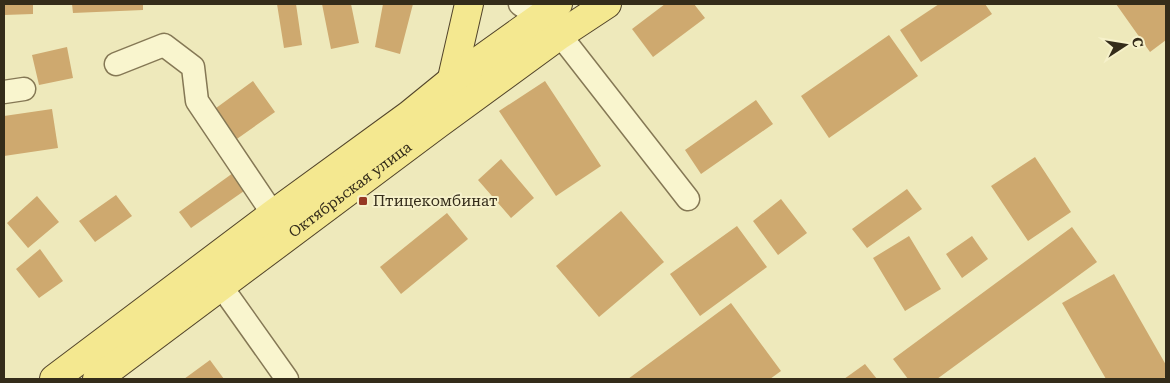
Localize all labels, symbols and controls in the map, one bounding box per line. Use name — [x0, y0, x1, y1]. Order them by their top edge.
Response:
north arrow — [1100, 20, 1150, 70]
text: С — [1129, 36, 1147, 49]
street label: Октябрьская улица — [285, 138, 415, 242]
place label: Птицекомбинат — [373, 192, 497, 210]
marker: Птицекомбинат — [357, 195, 369, 207]

